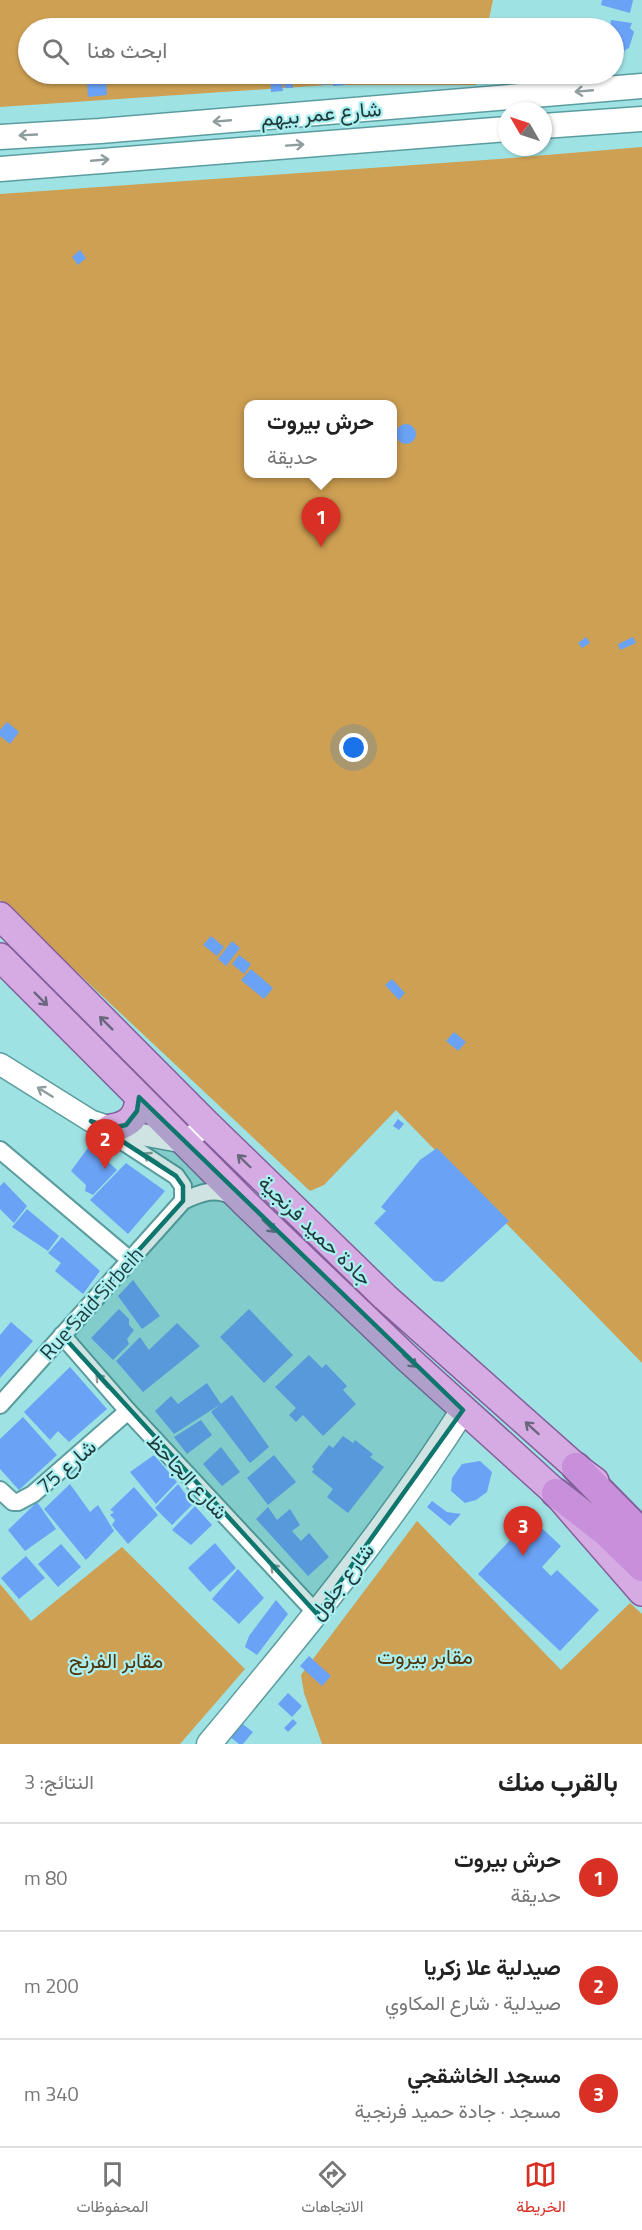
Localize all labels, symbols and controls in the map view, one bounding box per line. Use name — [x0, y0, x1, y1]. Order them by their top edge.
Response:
search box — [18, 18, 624, 84]
text: ابحث هنا — [87, 33, 167, 67]
icon: search — [39, 35, 72, 68]
one-way arrow — [574, 86, 594, 97]
street label: شارع عمر بيهم — [259, 92, 383, 134]
north arrow — [498, 102, 552, 156]
one-way arrow — [213, 116, 232, 127]
one-way arrow — [18, 130, 38, 141]
one-way arrow — [284, 139, 304, 150]
one-way arrow — [90, 154, 110, 165]
popup — [244, 400, 397, 478]
text: حرش بيروت — [267, 404, 374, 438]
text: حديقة — [267, 441, 318, 472]
pin: 1 — [302, 498, 340, 547]
your location — [339, 733, 368, 762]
one-way arrow — [34, 991, 49, 1006]
one-way arrow — [99, 1015, 114, 1030]
one-way arrow — [37, 1086, 54, 1098]
pin: 2 — [86, 1120, 124, 1169]
one-way arrow — [143, 1151, 160, 1163]
one-way arrow — [237, 1153, 252, 1168]
street label: جادة حميد فرنجية — [251, 1167, 381, 1293]
one-way arrow — [262, 1219, 277, 1233]
street label: Rue Said Sirbeih — [32, 1239, 150, 1367]
one-way arrow — [403, 1354, 418, 1368]
one-way arrow — [95, 1374, 109, 1389]
one-way arrow — [525, 1421, 540, 1435]
street label: شارع الجاحظ — [140, 1426, 236, 1526]
street label: شارع 75 — [29, 1431, 103, 1501]
pin: 3 — [504, 1506, 542, 1556]
street label: شارع جلول — [301, 1536, 381, 1626]
one-way arrow — [270, 1564, 284, 1579]
park label: مقابر بيروت — [377, 1640, 473, 1672]
park label: مقابر الفرنج — [69, 1644, 163, 1676]
text: بالقرب منك — [498, 1762, 618, 1801]
text: النتائج: 3 — [24, 1766, 94, 1797]
text: حرش بيروت — [454, 1842, 561, 1876]
text: 80 m — [24, 1862, 68, 1893]
text: 1 — [593, 1862, 604, 1893]
text: حديقة — [510, 1879, 561, 1910]
text: صيدلية علا زكريا — [424, 1950, 561, 1984]
text: 200 m — [24, 1970, 79, 2001]
text: 2 — [593, 1970, 604, 2001]
text: صيدلية · شارع المكاوي — [385, 1987, 561, 2018]
text: مسجد الخاشقجي — [407, 2058, 561, 2092]
text: 340 m — [24, 2078, 79, 2109]
text: 3 — [593, 2078, 604, 2109]
text: مسجد · جادة حميد فرنجية — [355, 2095, 561, 2126]
tab: المحفوظات — [76, 2158, 149, 2221]
tab: الاتجاهات — [301, 2158, 363, 2221]
tab: الخريطة — [516, 2158, 566, 2221]

